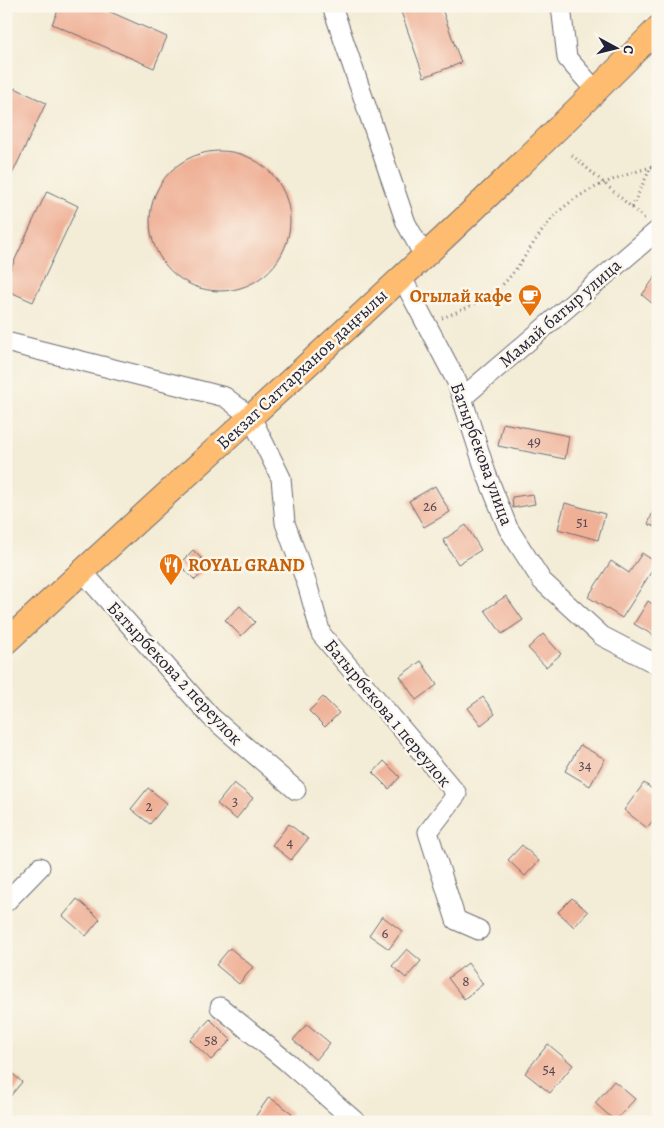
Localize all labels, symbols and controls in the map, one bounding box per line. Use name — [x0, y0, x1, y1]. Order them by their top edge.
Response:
north arrow — [592, 22, 642, 72]
text: С — [618, 44, 638, 55]
street label: Мамай батыр улица — [494, 253, 627, 373]
street label: Бекзат Саттарханов даңғылы — [211, 283, 393, 455]
cafe icon: Огылай кафе — [517, 283, 543, 317]
place label: Огылай кафе — [410, 284, 512, 308]
street label: Батырбекова улица — [445, 379, 519, 530]
house number: 49 — [527, 431, 541, 451]
house number: 26 — [423, 496, 437, 516]
house number: 51 — [576, 512, 588, 532]
restaurant icon: ROYAL GRAND — [158, 552, 184, 586]
place label: ROYAL GRAND — [188, 553, 305, 577]
street label: Батырбекова 2 переулок — [102, 596, 248, 750]
street label: Батырбекова 1 переулок — [319, 634, 457, 792]
house number: 34 — [578, 755, 592, 775]
house number: 3 — [232, 791, 238, 811]
house number: 2 — [145, 796, 153, 816]
house number: 4 — [287, 832, 294, 852]
house number: 6 — [382, 923, 389, 943]
house number: 8 — [462, 971, 470, 991]
house number: 58 — [204, 1030, 218, 1050]
house number: 54 — [542, 1059, 556, 1079]

